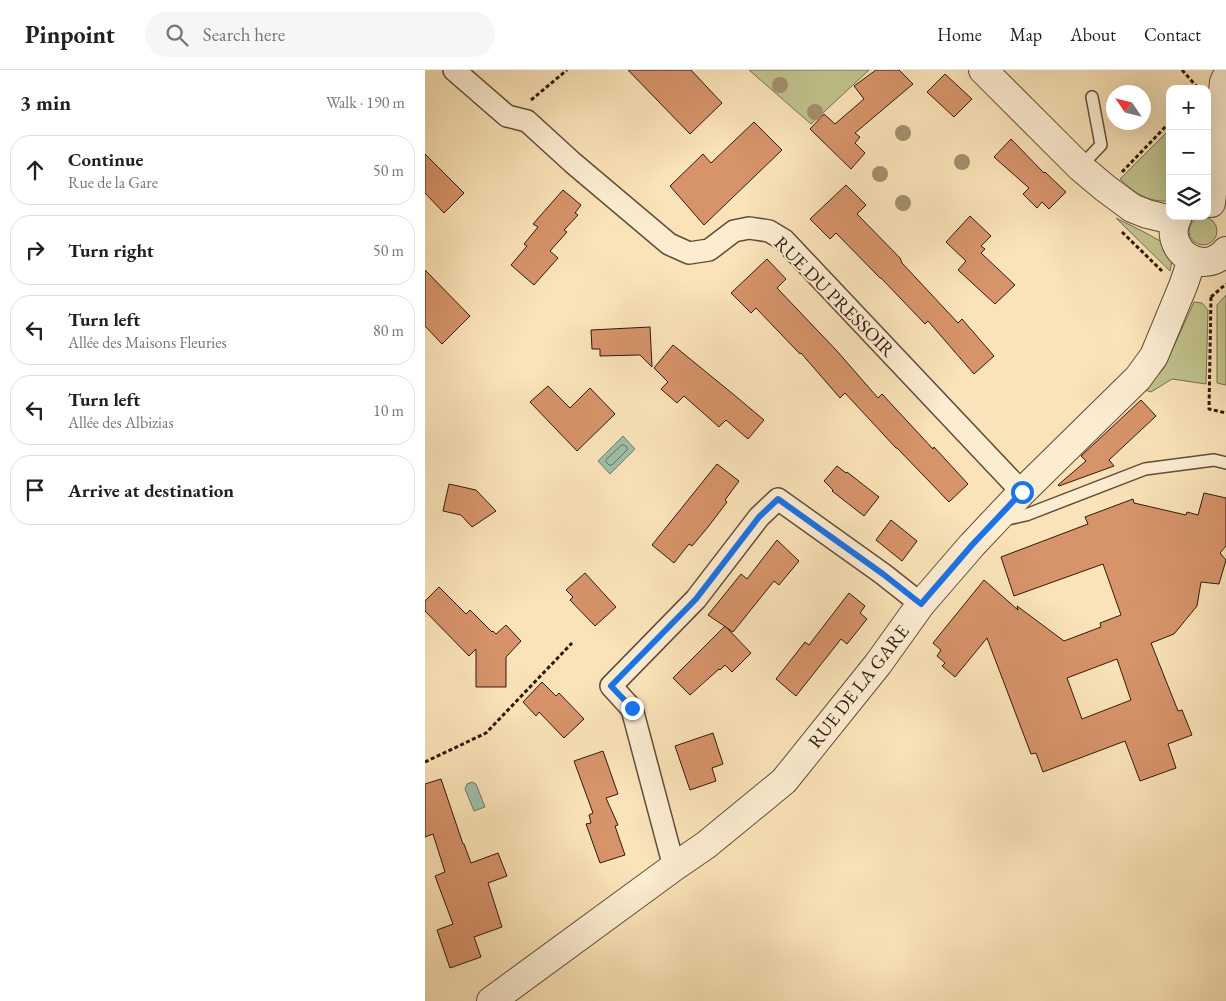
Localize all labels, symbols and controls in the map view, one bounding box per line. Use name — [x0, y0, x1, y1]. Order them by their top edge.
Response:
search box — [145, 12, 495, 57]
text: Pinpoint — [25, 19, 115, 50]
icon: search — [163, 21, 191, 49]
text: Search here — [203, 22, 285, 47]
text: Home — [937, 23, 982, 46]
text: Map — [1010, 23, 1042, 46]
text: About — [1070, 23, 1116, 46]
text: Contact — [1144, 23, 1201, 46]
north arrow — [1106, 85, 1151, 130]
map controls — [1166, 85, 1211, 220]
button: + — [1166, 85, 1211, 130]
text: 3 min — [20, 89, 71, 116]
text: Walk · 190 m — [326, 92, 405, 113]
button: − — [1166, 130, 1211, 175]
text: Continue — [68, 147, 143, 172]
icon: ahead — [21, 156, 49, 184]
text: 50 m — [373, 160, 404, 181]
text: Rue de la Gare — [68, 172, 158, 193]
button: layers — [1166, 175, 1211, 220]
street label: RUE DU PRESSOIR — [769, 231, 901, 362]
icon: right — [21, 236, 49, 264]
text: Turn right — [68, 238, 154, 263]
text: 50 m — [373, 240, 404, 261]
text: Turn left — [68, 307, 140, 332]
icon: left — [21, 316, 49, 344]
text: 80 m — [373, 320, 404, 341]
text: Allée des Maisons Fleuries — [68, 332, 227, 353]
text: Turn left — [68, 387, 140, 412]
icon: left — [21, 396, 49, 424]
text: 10 m — [373, 400, 404, 421]
text: Allée des Albizias — [68, 412, 174, 433]
icon: arrive — [21, 476, 49, 504]
text: Arrive at destination — [68, 478, 234, 503]
route start — [1011, 481, 1034, 504]
street label: RUE DE LA GARE — [802, 619, 915, 753]
route end — [621, 697, 644, 720]

